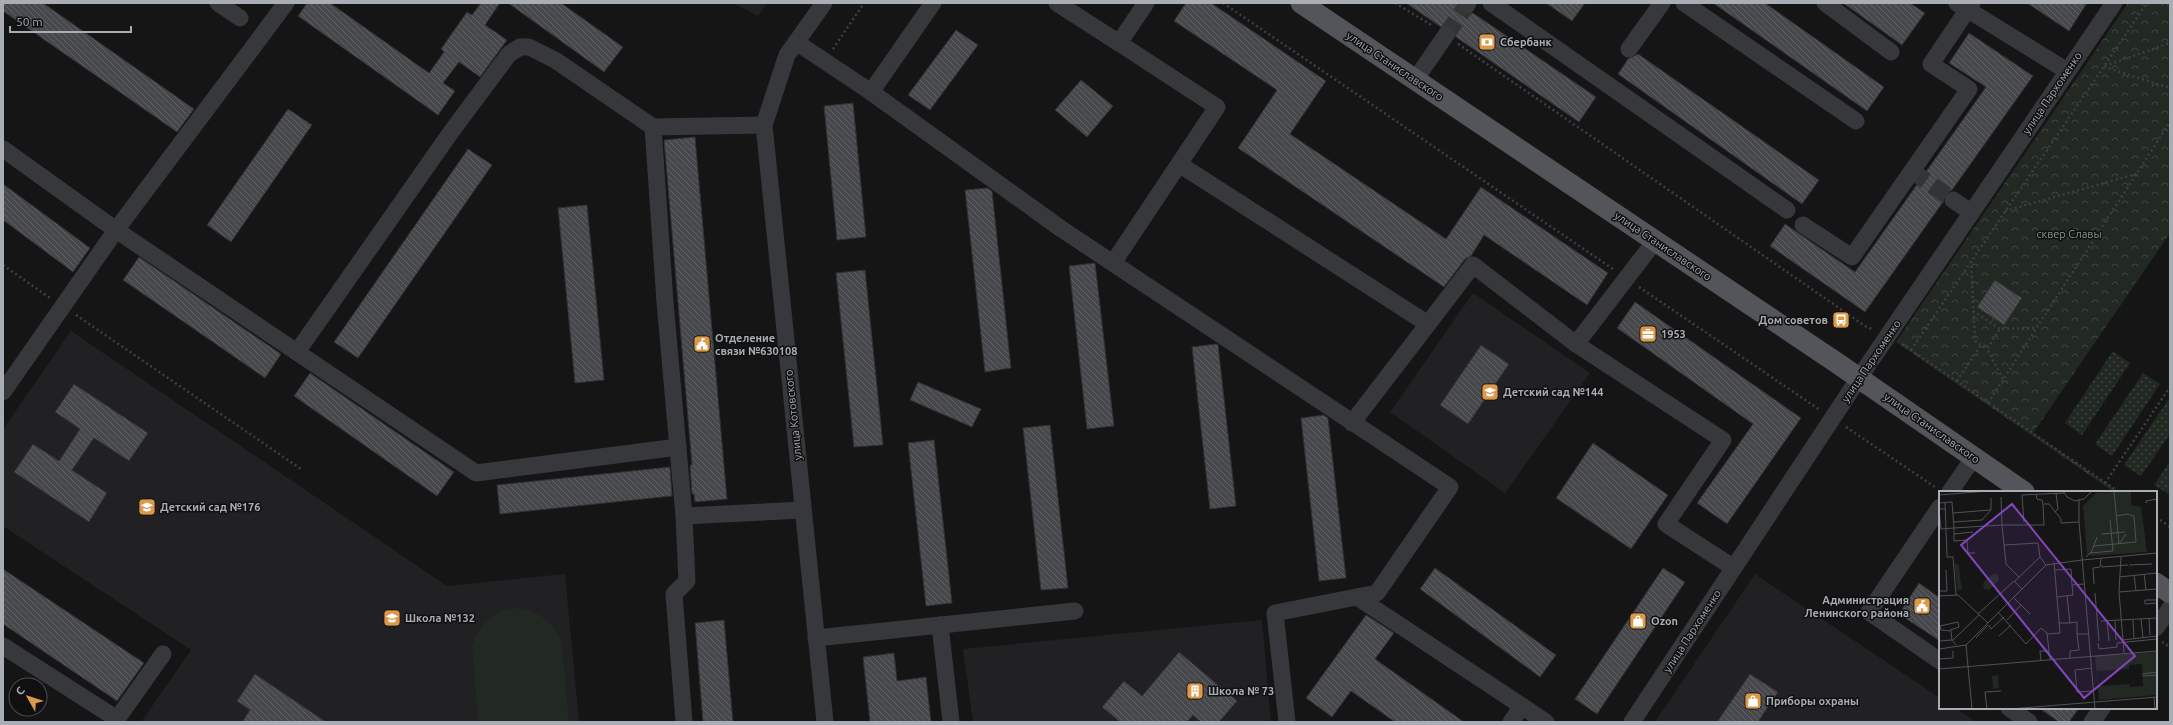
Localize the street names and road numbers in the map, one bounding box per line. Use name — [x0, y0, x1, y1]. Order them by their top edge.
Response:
street label: улица Станиславского — [1344, 29, 1446, 103]
street label: улица Пархоменко — [2020, 50, 2084, 136]
street label: улица Станиславского — [1612, 209, 1714, 283]
street label: улица Пархоменко — [1839, 318, 1903, 404]
street label: улица Котовского — [782, 369, 804, 461]
street label: улица Станиславского — [1882, 390, 1982, 466]
street label: улица Пархоменко — [1661, 587, 1723, 675]

